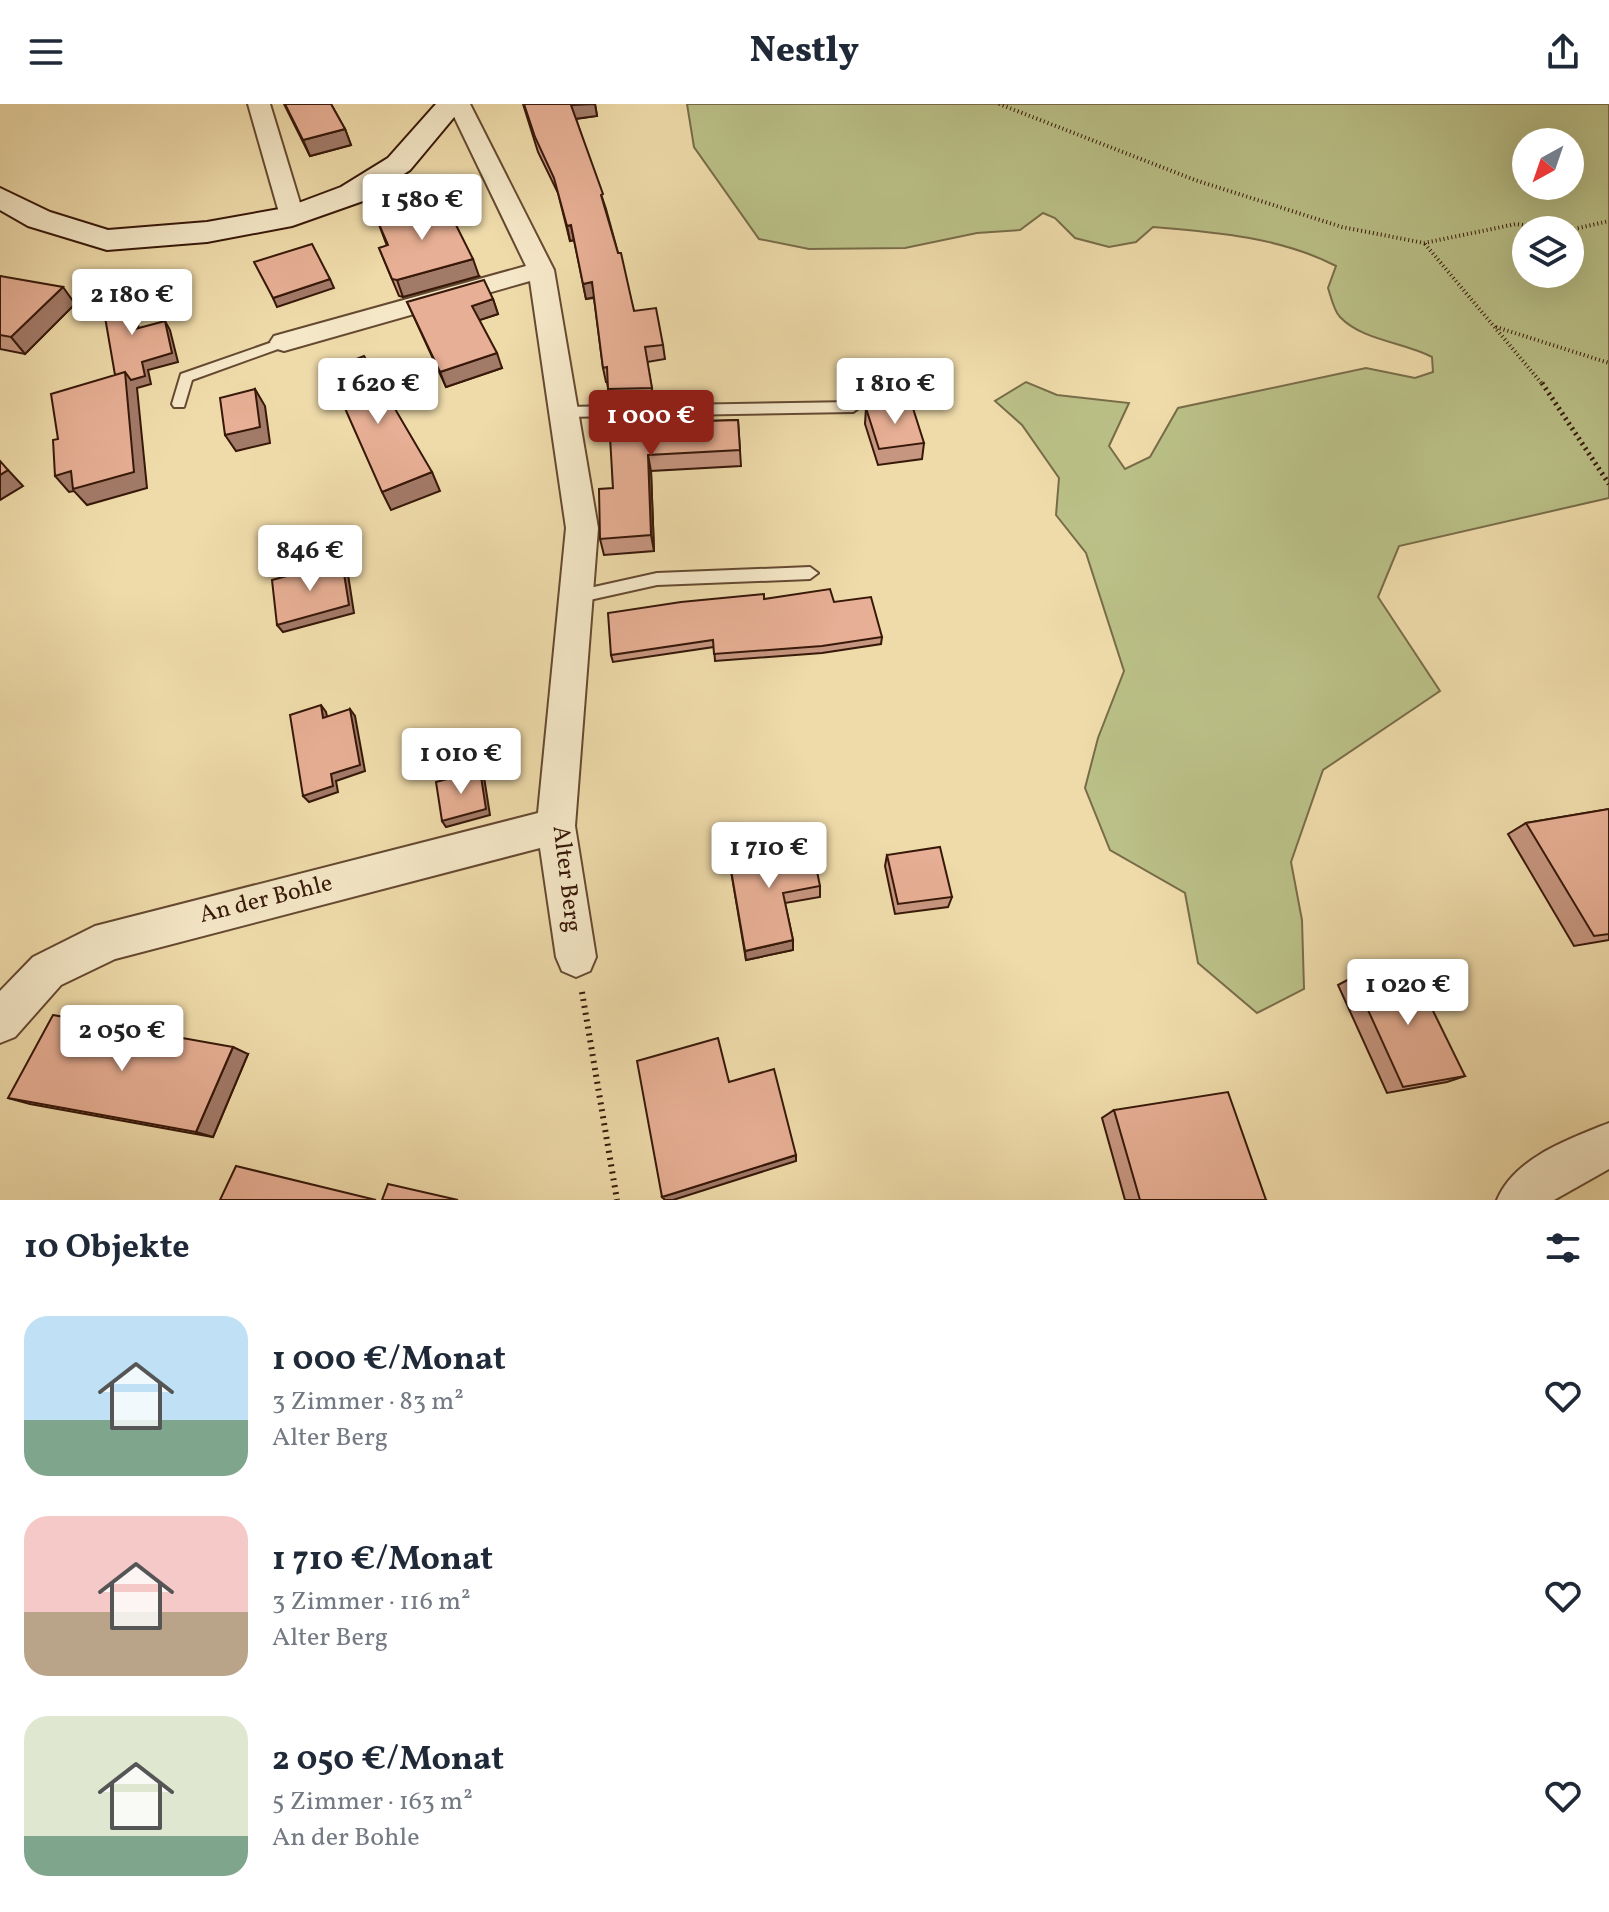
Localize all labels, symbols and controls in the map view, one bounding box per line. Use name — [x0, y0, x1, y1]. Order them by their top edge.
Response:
text: Nestly — [750, 27, 859, 77]
icon: menu — [24, 30, 68, 74]
icon: share — [1541, 30, 1585, 74]
north arrow — [1512, 128, 1584, 200]
map controls — [1512, 128, 1584, 288]
pin: 1 580 € — [348, 174, 496, 242]
text: 1 580 € — [381, 182, 463, 218]
button: layers — [1512, 216, 1584, 288]
pin: 2 180 € — [58, 269, 206, 337]
text: 2 180 € — [90, 277, 174, 313]
pin: 1 620 € — [304, 358, 452, 426]
pin: 1 810 € — [821, 358, 969, 426]
text: 1 620 € — [336, 366, 420, 402]
text: 1 810 € — [855, 366, 935, 402]
pin: 1 000 € — [577, 390, 725, 458]
text: 1 000 € — [607, 398, 695, 434]
pin: 846 € — [254, 525, 366, 593]
text: 846 € — [276, 533, 344, 569]
pin: 1 010 € — [387, 728, 535, 796]
text: 1 010 € — [420, 736, 502, 772]
pin: 1 710 € — [695, 822, 843, 890]
street label: Alter Berg — [543, 824, 589, 934]
text: 1 710 € — [730, 830, 808, 866]
street label: An der Bohle — [196, 867, 336, 933]
pin: 1 020 € — [1334, 959, 1482, 1027]
text: 1 020 € — [1365, 967, 1451, 1003]
pin: 2 050 € — [48, 1005, 196, 1073]
text: 2 050 € — [78, 1013, 166, 1049]
text: 10 Objekte — [24, 1225, 190, 1272]
icon: filters — [1541, 1226, 1585, 1270]
text: 1 000 €/Monat — [272, 1337, 506, 1384]
icon: home — [88, 1348, 184, 1444]
icon: heart — [1541, 1374, 1585, 1418]
text: 3 Zimmer · 83 m² — [272, 1384, 464, 1420]
text: Alter Berg — [272, 1420, 388, 1456]
text: 1 710 €/Monat — [272, 1537, 493, 1584]
icon: home — [88, 1548, 184, 1644]
icon: heart — [1541, 1574, 1585, 1618]
text: 3 Zimmer · 116 m² — [272, 1584, 471, 1620]
text: Alter Berg — [272, 1620, 388, 1656]
text: 2 050 €/Monat — [272, 1737, 504, 1784]
icon: home — [88, 1748, 184, 1844]
icon: heart — [1541, 1774, 1585, 1818]
text: 5 Zimmer · 163 m² — [272, 1784, 473, 1820]
text: An der Bohle — [272, 1820, 419, 1856]

